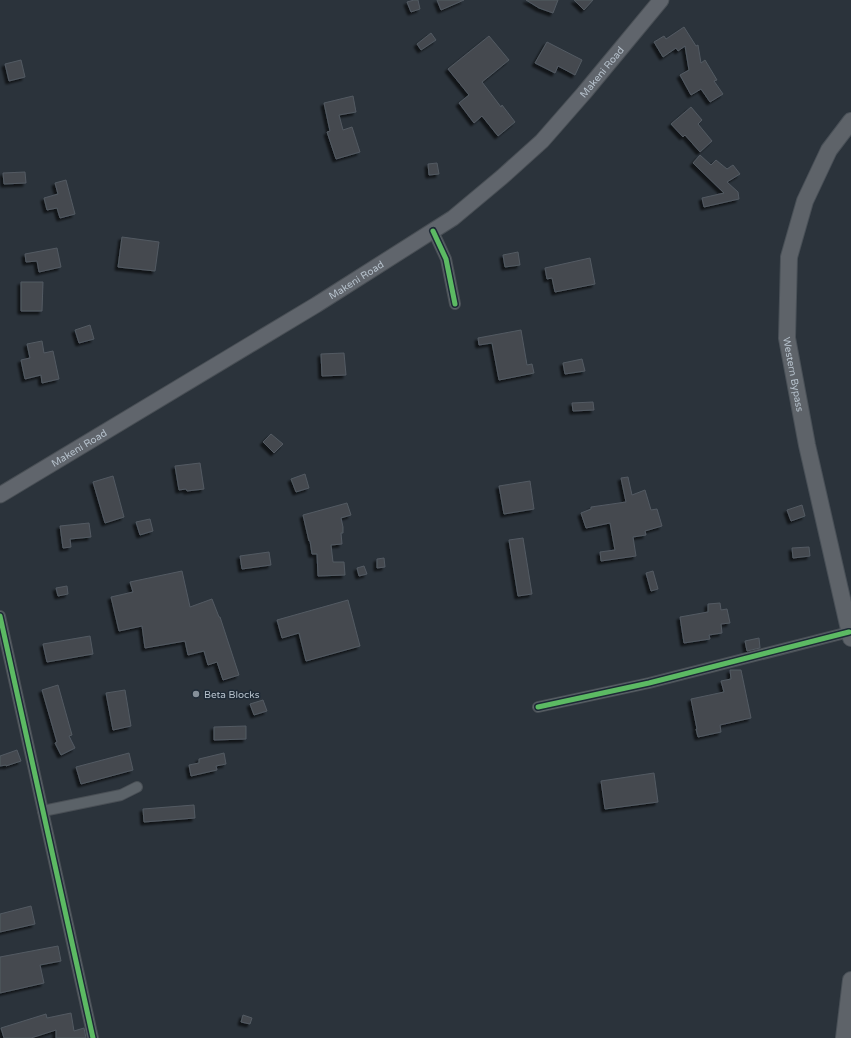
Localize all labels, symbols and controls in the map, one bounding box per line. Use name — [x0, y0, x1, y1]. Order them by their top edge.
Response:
street label: Makeni Road — [578, 44, 627, 100]
street label: Makeni Road — [327, 259, 386, 302]
street label: Western Bypass — [780, 336, 806, 413]
street label: Makeni Road — [49, 427, 109, 470]
marker: Beta Blocks — [191, 689, 201, 699]
place label: Beta Blocks — [204, 689, 260, 701]

